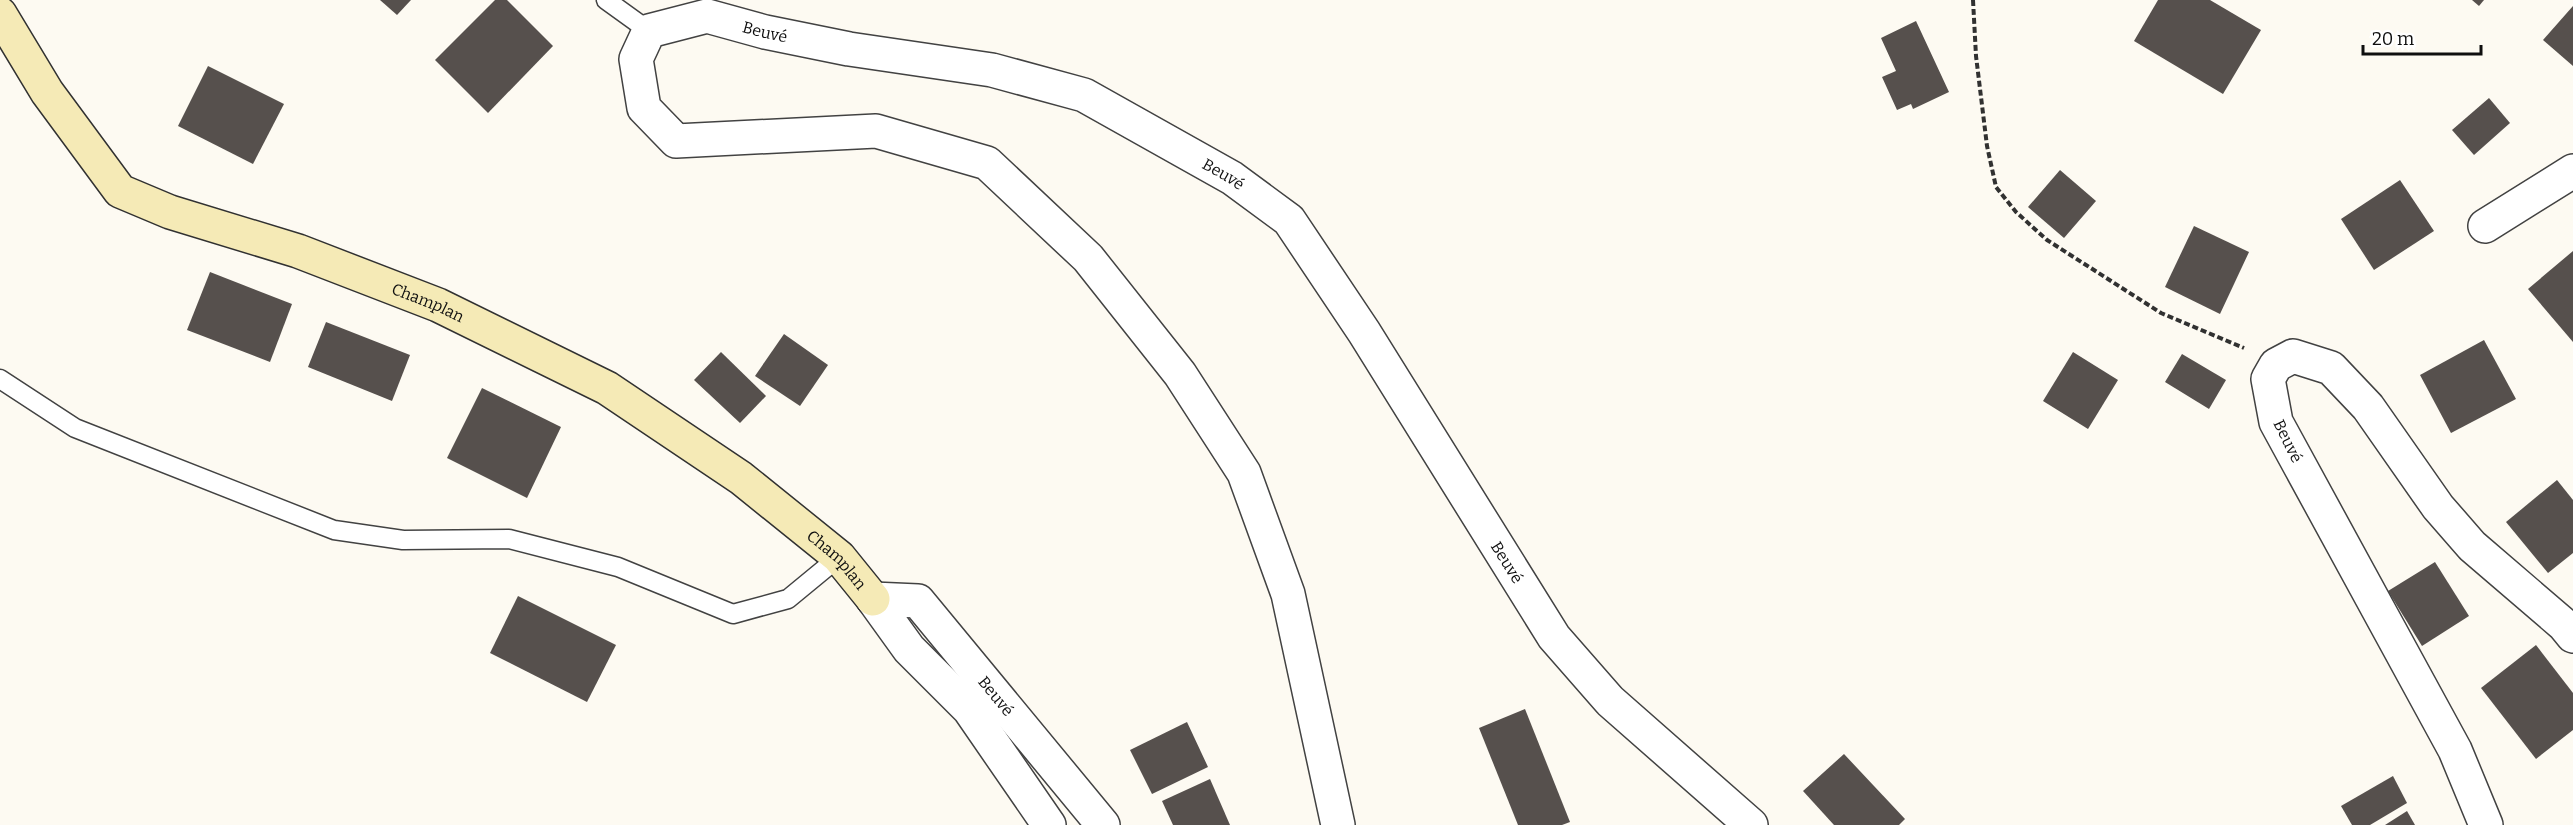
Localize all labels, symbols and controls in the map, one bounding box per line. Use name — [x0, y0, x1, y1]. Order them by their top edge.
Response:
street label: Beuvé — [740, 17, 789, 46]
scale bar — [2363, 18, 2482, 56]
text: 20 m — [2372, 28, 2414, 50]
street label: Beuvé — [1199, 154, 1248, 194]
street label: Champlan — [389, 279, 467, 326]
street label: Beuvé — [2269, 416, 2307, 466]
street label: Champlan — [803, 526, 871, 593]
street label: Beuvé — [1487, 538, 1527, 586]
street label: Beuvé — [974, 672, 1018, 719]

